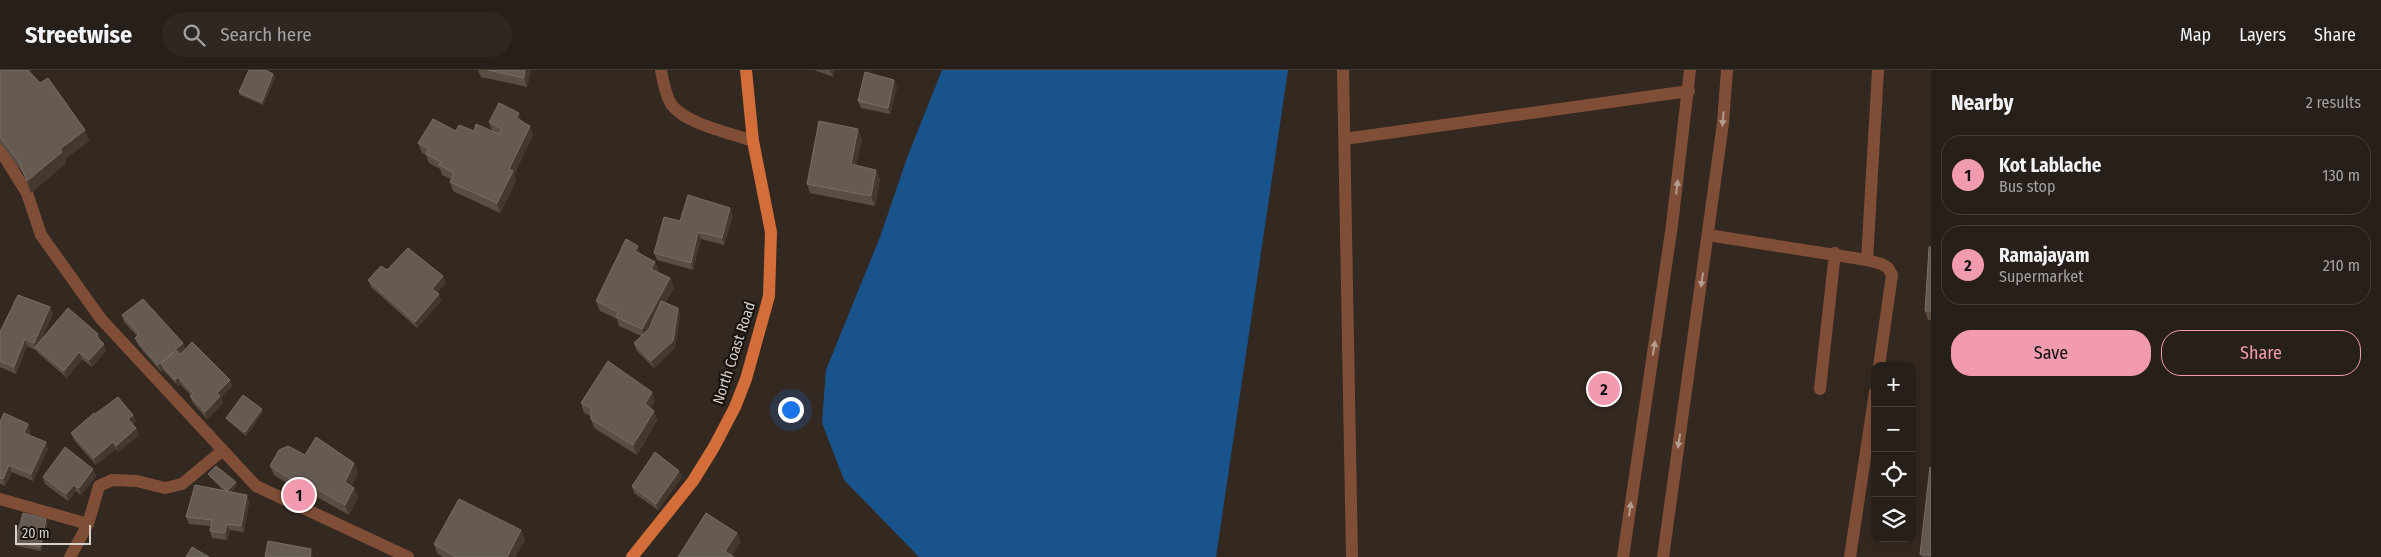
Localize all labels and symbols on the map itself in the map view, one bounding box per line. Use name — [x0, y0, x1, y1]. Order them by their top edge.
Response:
one-way arrow — [1719, 111, 1727, 127]
one-way arrow — [1673, 179, 1681, 195]
one-way arrow — [1698, 272, 1706, 288]
street label: North Coast Road — [709, 299, 759, 407]
one-way arrow — [1651, 340, 1659, 356]
pin: 2 — [1588, 370, 1620, 408]
your location — [778, 397, 804, 423]
one-way arrow — [1674, 433, 1682, 449]
pin: 1 — [283, 476, 315, 514]
one-way arrow — [1626, 500, 1634, 516]
scale bar — [15, 522, 91, 545]

